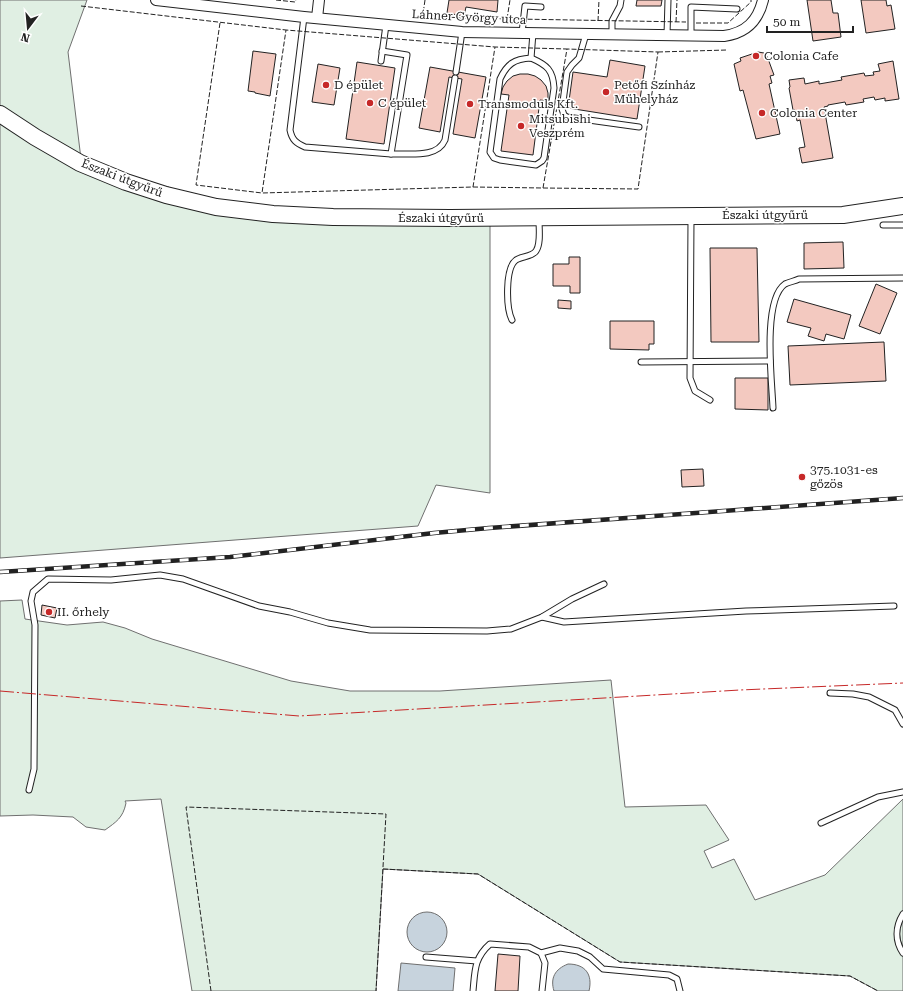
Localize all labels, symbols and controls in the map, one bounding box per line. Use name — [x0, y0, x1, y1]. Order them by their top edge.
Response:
street label: Láhner György utca — [411, 7, 527, 27]
north arrow — [8, 8, 48, 48]
scale bar — [767, 8, 853, 34]
text: 50 m — [773, 15, 800, 29]
text: N — [19, 30, 31, 45]
place label: Colonia Cafe — [764, 49, 839, 63]
marker: Colonia Cafe — [751, 51, 761, 61]
place label: D épület — [334, 78, 384, 92]
place label: Petőfi Színház Műhelyház — [614, 78, 696, 106]
marker: D épület — [321, 80, 331, 90]
marker: Petőfi Színház Műhelyház — [601, 87, 611, 97]
place label: C épület — [378, 96, 427, 110]
place label: Transmoduls Kft. — [478, 97, 578, 111]
marker: C épület — [365, 98, 375, 108]
marker: Transmoduls Kft. — [465, 99, 475, 109]
place label: Colonia Center — [770, 106, 857, 120]
marker: Colonia Center — [757, 108, 767, 118]
place label: Mitsubishi Veszprém — [529, 112, 591, 140]
marker: Mitsubishi Veszprém — [516, 121, 526, 131]
street label: Északi útgyűrű — [79, 156, 165, 200]
street label: Északi útgyűrű — [722, 208, 808, 222]
street label: Északi útgyűrű — [398, 211, 484, 225]
place label: 375.1031-es gőzös — [810, 463, 878, 491]
marker: 375.1031-es gőzös — [797, 472, 807, 482]
place label: II. őrhely — [57, 605, 110, 619]
marker: II. őrhely — [44, 607, 54, 617]

